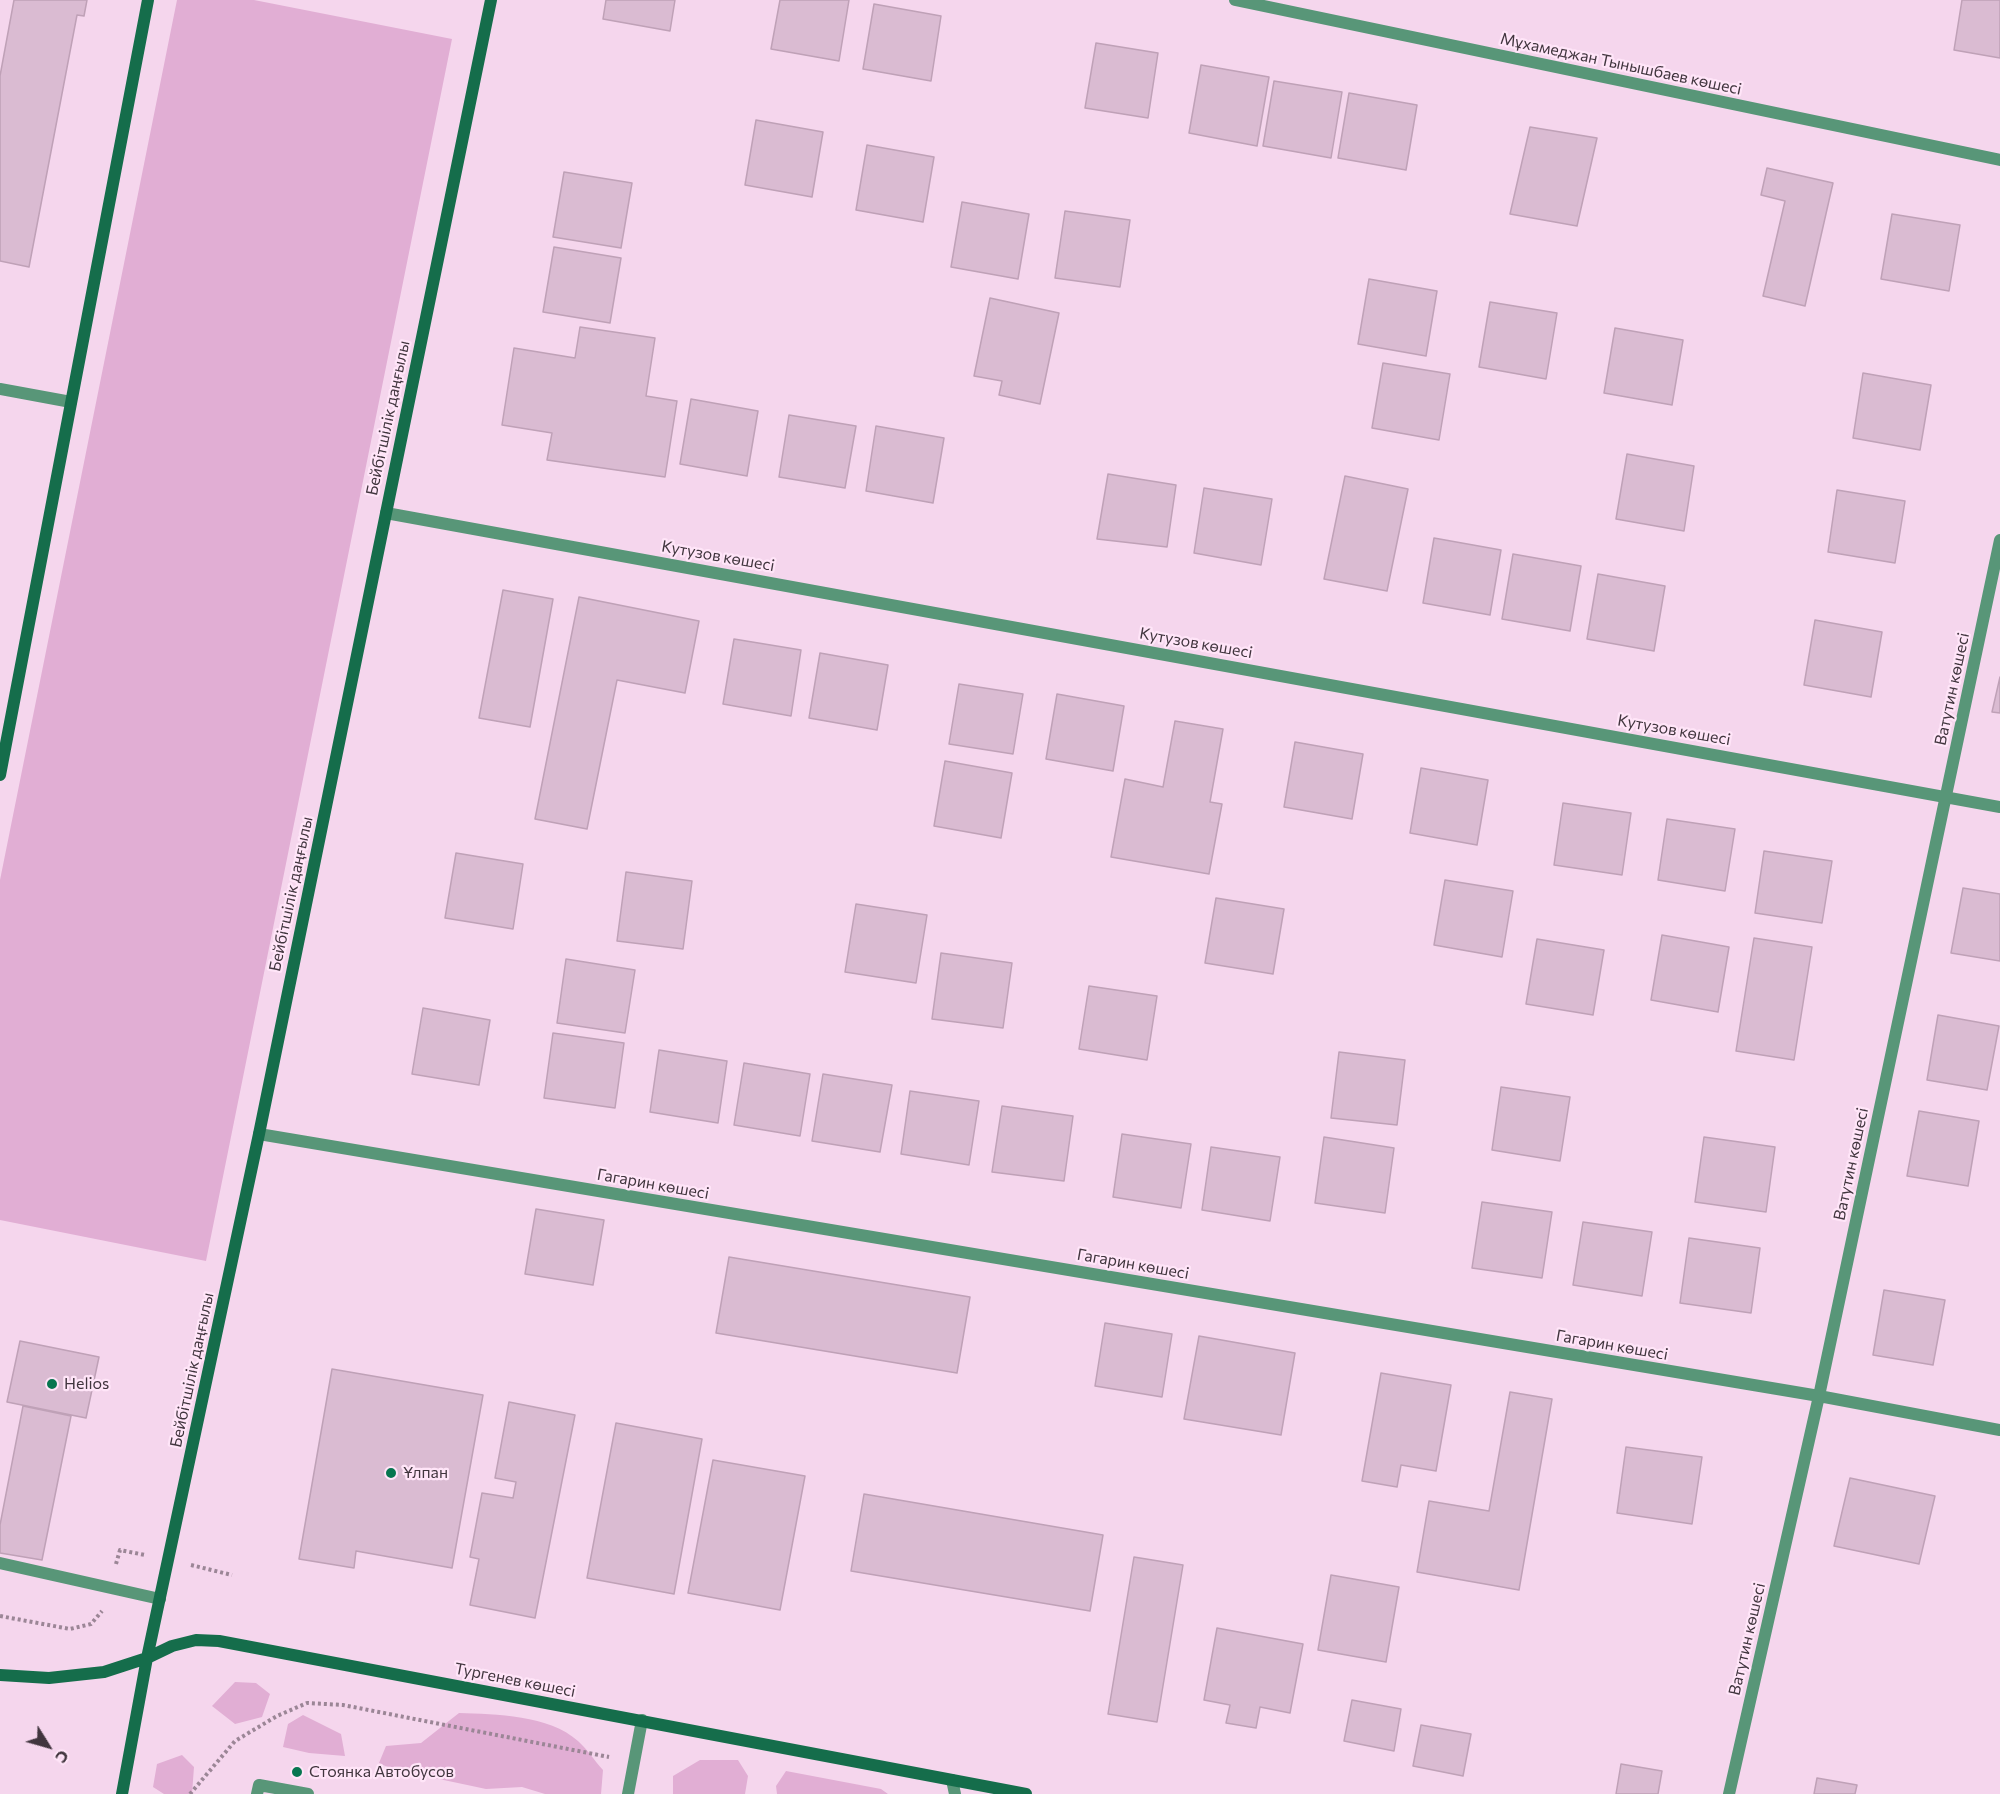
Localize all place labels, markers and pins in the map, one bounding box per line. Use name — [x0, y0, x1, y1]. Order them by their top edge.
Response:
place label: Helios — [64, 1374, 109, 1394]
marker: Helios — [45, 1377, 59, 1391]
place label: Ұлпан — [403, 1463, 448, 1483]
marker: Ұлпан — [384, 1466, 398, 1480]
place label: Стоянка Автобусов — [309, 1762, 454, 1782]
marker: Стоянка Автобусов — [290, 1765, 304, 1779]

